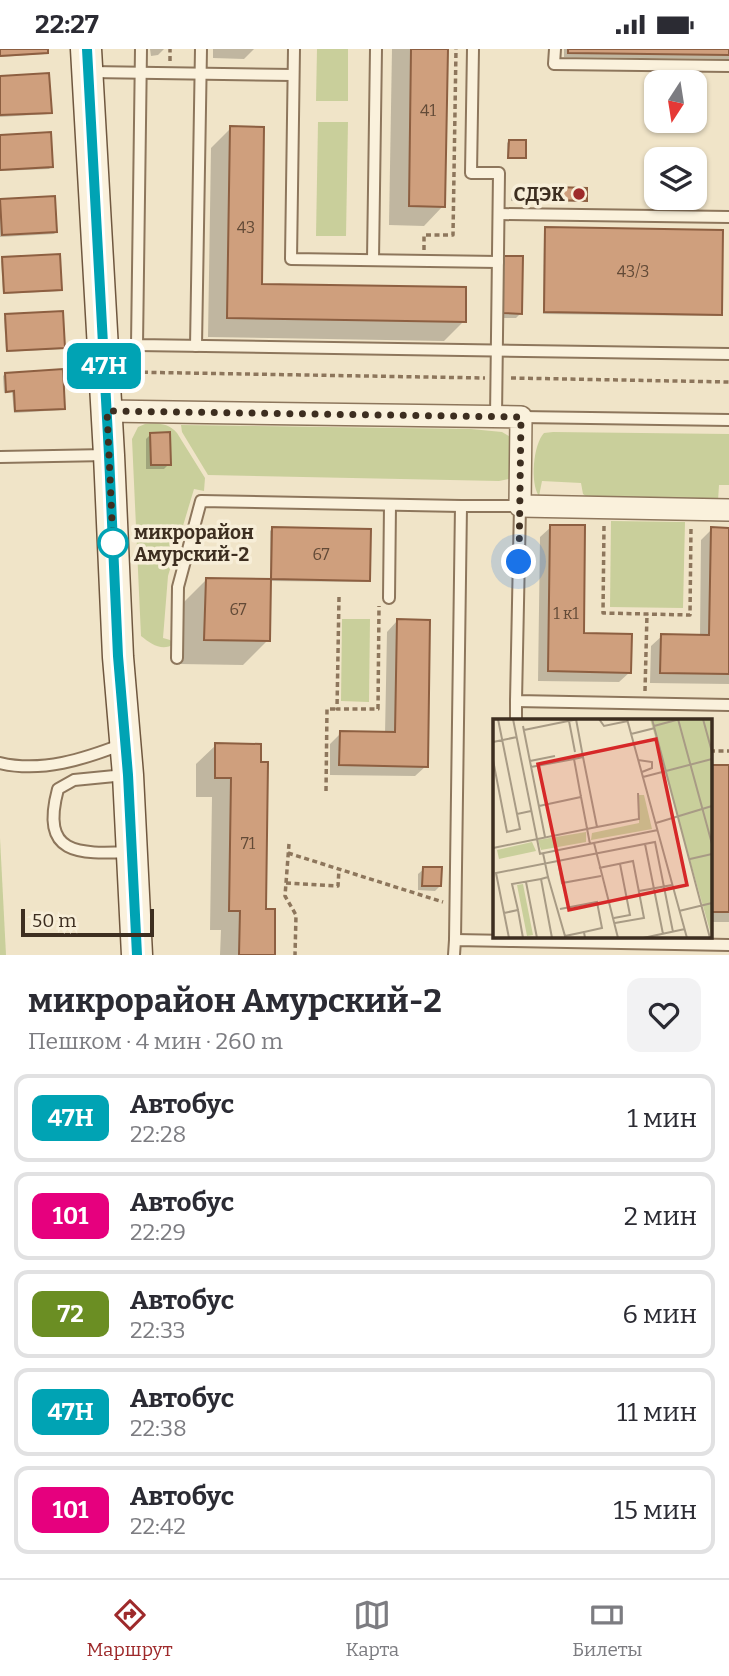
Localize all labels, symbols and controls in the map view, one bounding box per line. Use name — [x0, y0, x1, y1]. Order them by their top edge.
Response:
text: 22:27 — [35, 9, 99, 40]
north arrow — [644, 70, 707, 133]
map controls — [644, 70, 707, 210]
house number: 41 — [420, 101, 436, 120]
button: layers — [644, 147, 707, 210]
place label: СДЭК — [514, 183, 565, 206]
marker: СДЭК — [571, 186, 587, 202]
house number: 43 — [237, 218, 255, 237]
house number: 43/3 — [617, 262, 649, 281]
line badge: 47Н — [64, 343, 144, 389]
text: 47Н — [81, 352, 127, 380]
place label: микрорайон Амурский-2 — [134, 521, 254, 566]
marker: микрорайон Амурский-2 — [98, 528, 128, 558]
your location — [501, 544, 536, 579]
house number: 67 — [312, 545, 330, 564]
house number: 67 — [229, 600, 247, 619]
house number: 1 к1 — [553, 604, 579, 623]
inset map — [493, 719, 712, 937]
house number: 71 — [241, 834, 256, 853]
scale bar — [21, 906, 154, 938]
text: 50 m — [32, 909, 76, 932]
button: heart — [627, 978, 701, 1052]
text: микрорайон Амурский-2 — [28, 981, 442, 1021]
text: Пешком · 4 мин · 260 m — [28, 1027, 283, 1055]
text: Автобус — [130, 1089, 234, 1120]
text: 1 мин — [627, 1103, 697, 1134]
text: 47Н — [47, 1104, 94, 1132]
text: 22:28 — [130, 1120, 186, 1148]
text: Автобус — [130, 1187, 234, 1218]
text: 2 мин — [624, 1201, 697, 1232]
text: 101 — [53, 1202, 88, 1230]
text: 22:29 — [130, 1218, 186, 1246]
text: Автобус — [130, 1285, 234, 1316]
text: 6 мин — [623, 1299, 697, 1330]
text: 72 — [57, 1300, 84, 1328]
text: 22:33 — [130, 1316, 186, 1344]
text: Автобус — [130, 1383, 234, 1414]
text: 11 мин — [617, 1397, 697, 1428]
text: 47Н — [47, 1398, 94, 1426]
text: 22:38 — [130, 1414, 187, 1442]
text: Автобус — [130, 1481, 234, 1512]
text: 15 мин — [613, 1495, 697, 1526]
text: 101 — [53, 1496, 88, 1524]
text: 22:42 — [130, 1512, 186, 1540]
tab: Маршрут — [87, 1596, 173, 1661]
tab: Карта — [346, 1596, 399, 1661]
tab: Билеты — [572, 1596, 643, 1661]

